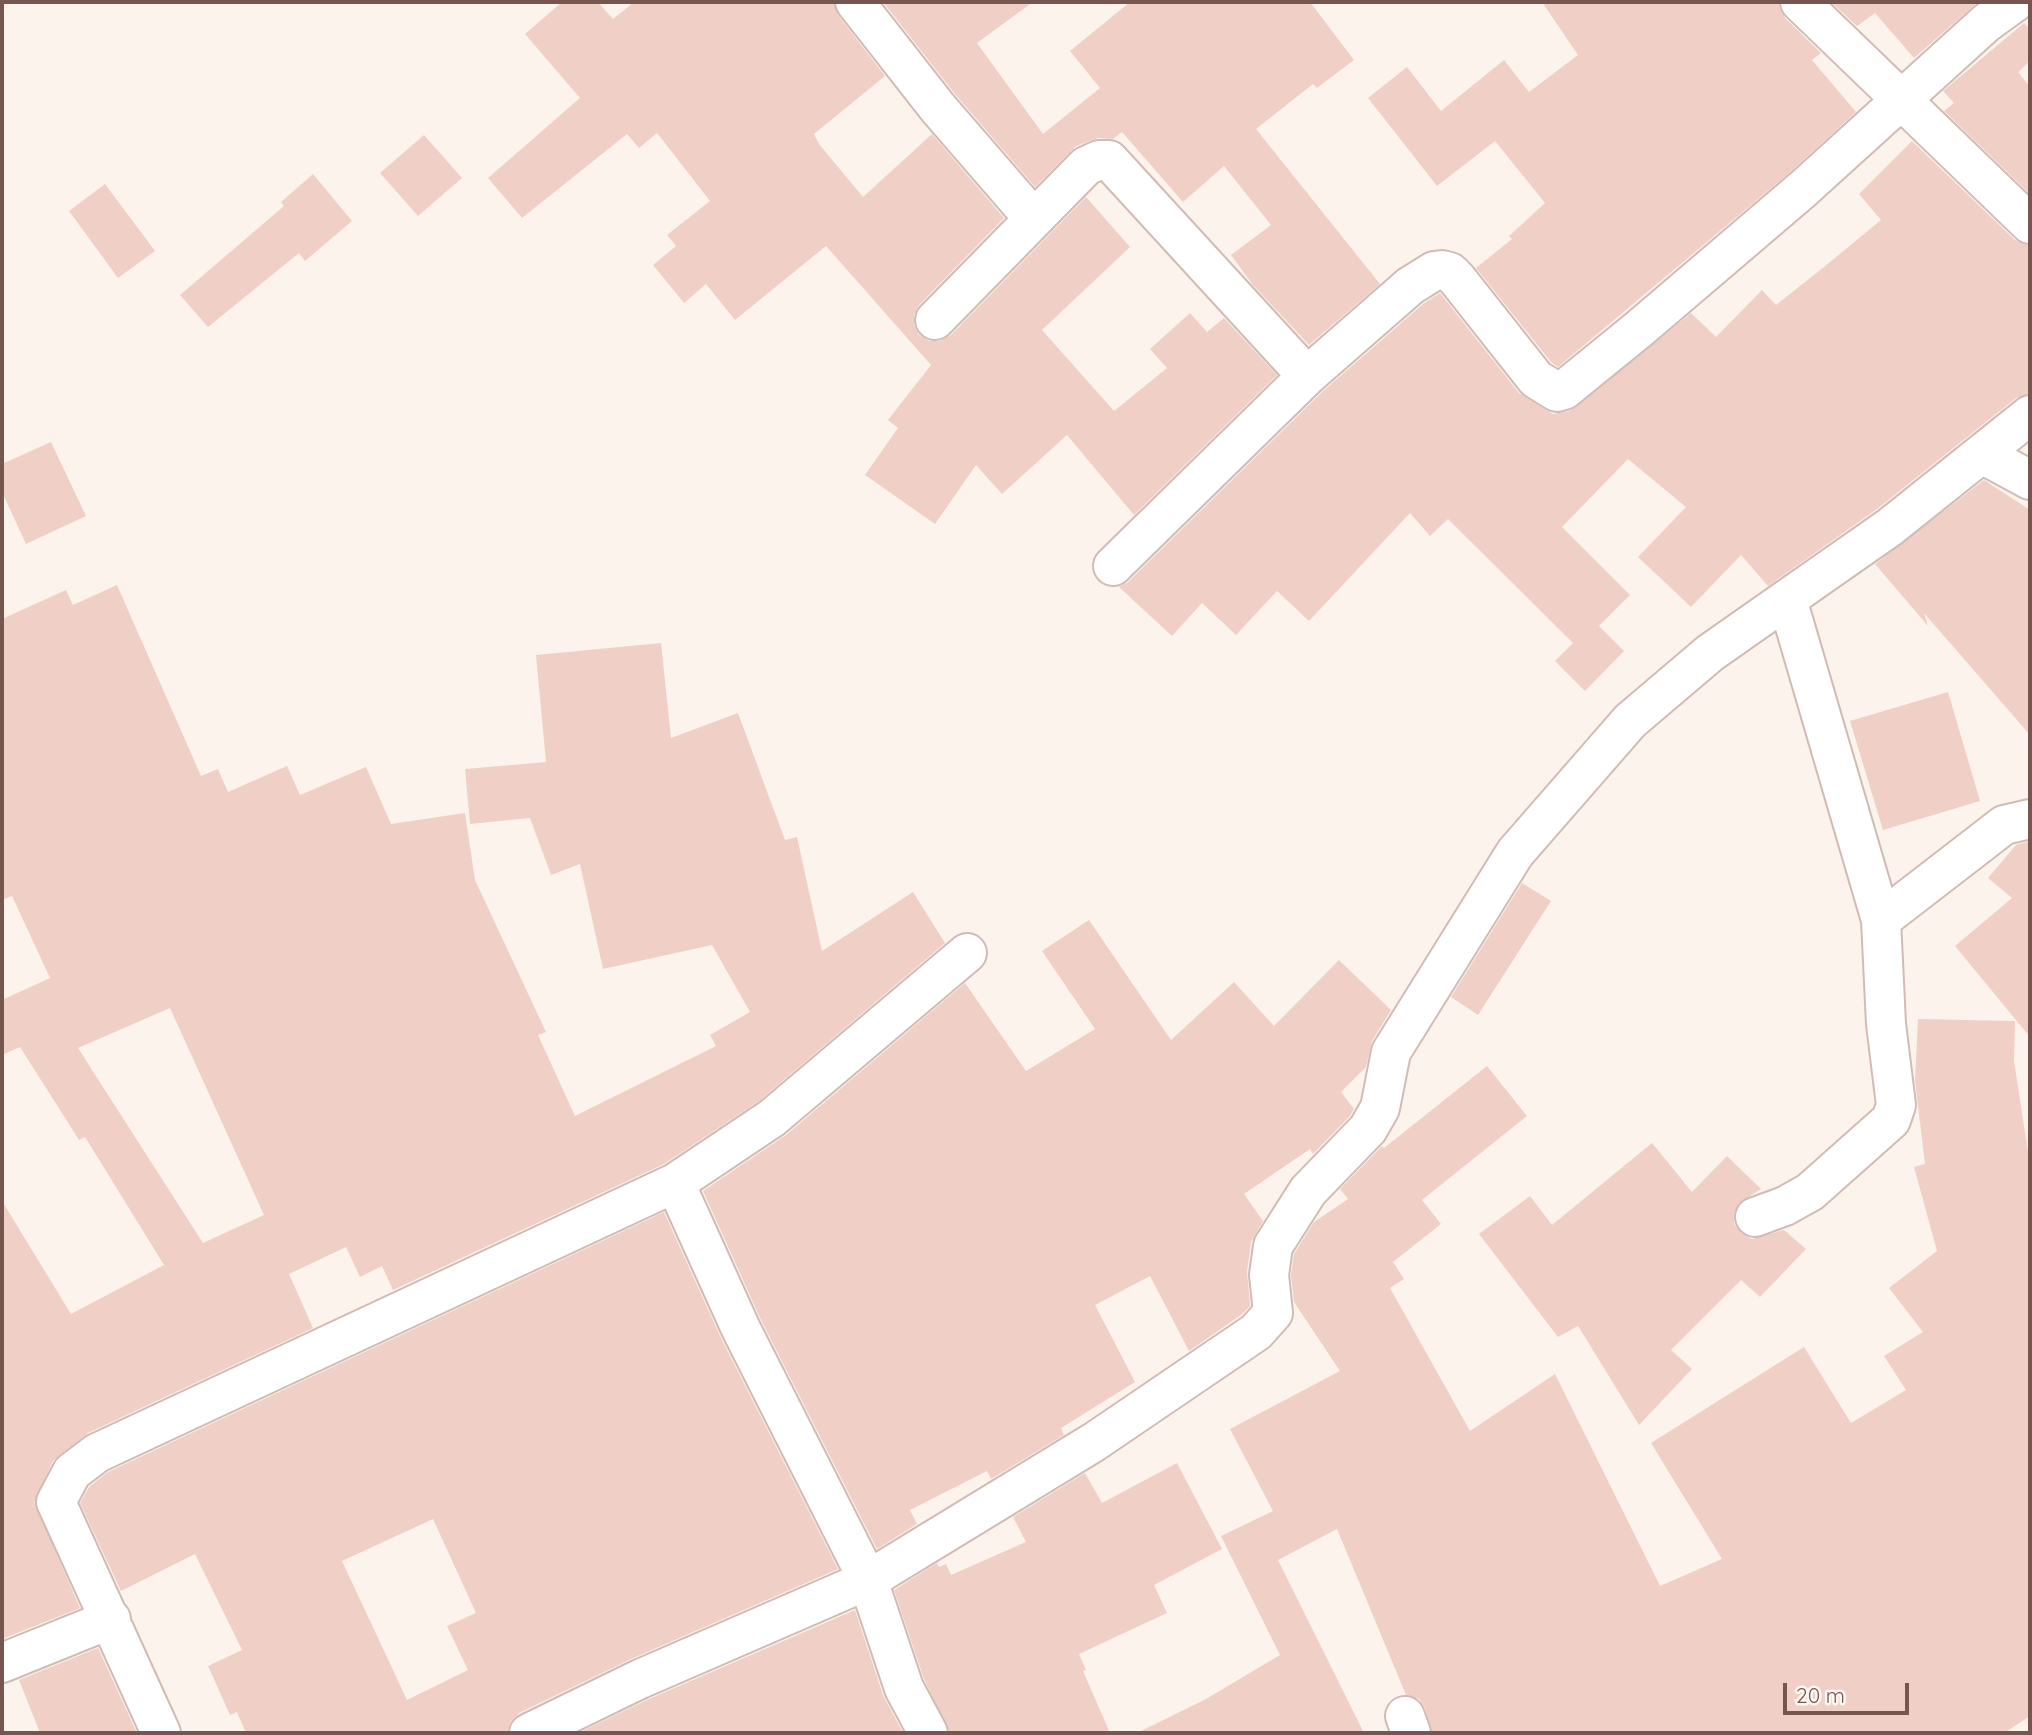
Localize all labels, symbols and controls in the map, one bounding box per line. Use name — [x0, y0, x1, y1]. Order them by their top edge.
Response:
scale bar — [1787, 1668, 1913, 1712]
text: 20 m — [1796, 1682, 1845, 1708]

